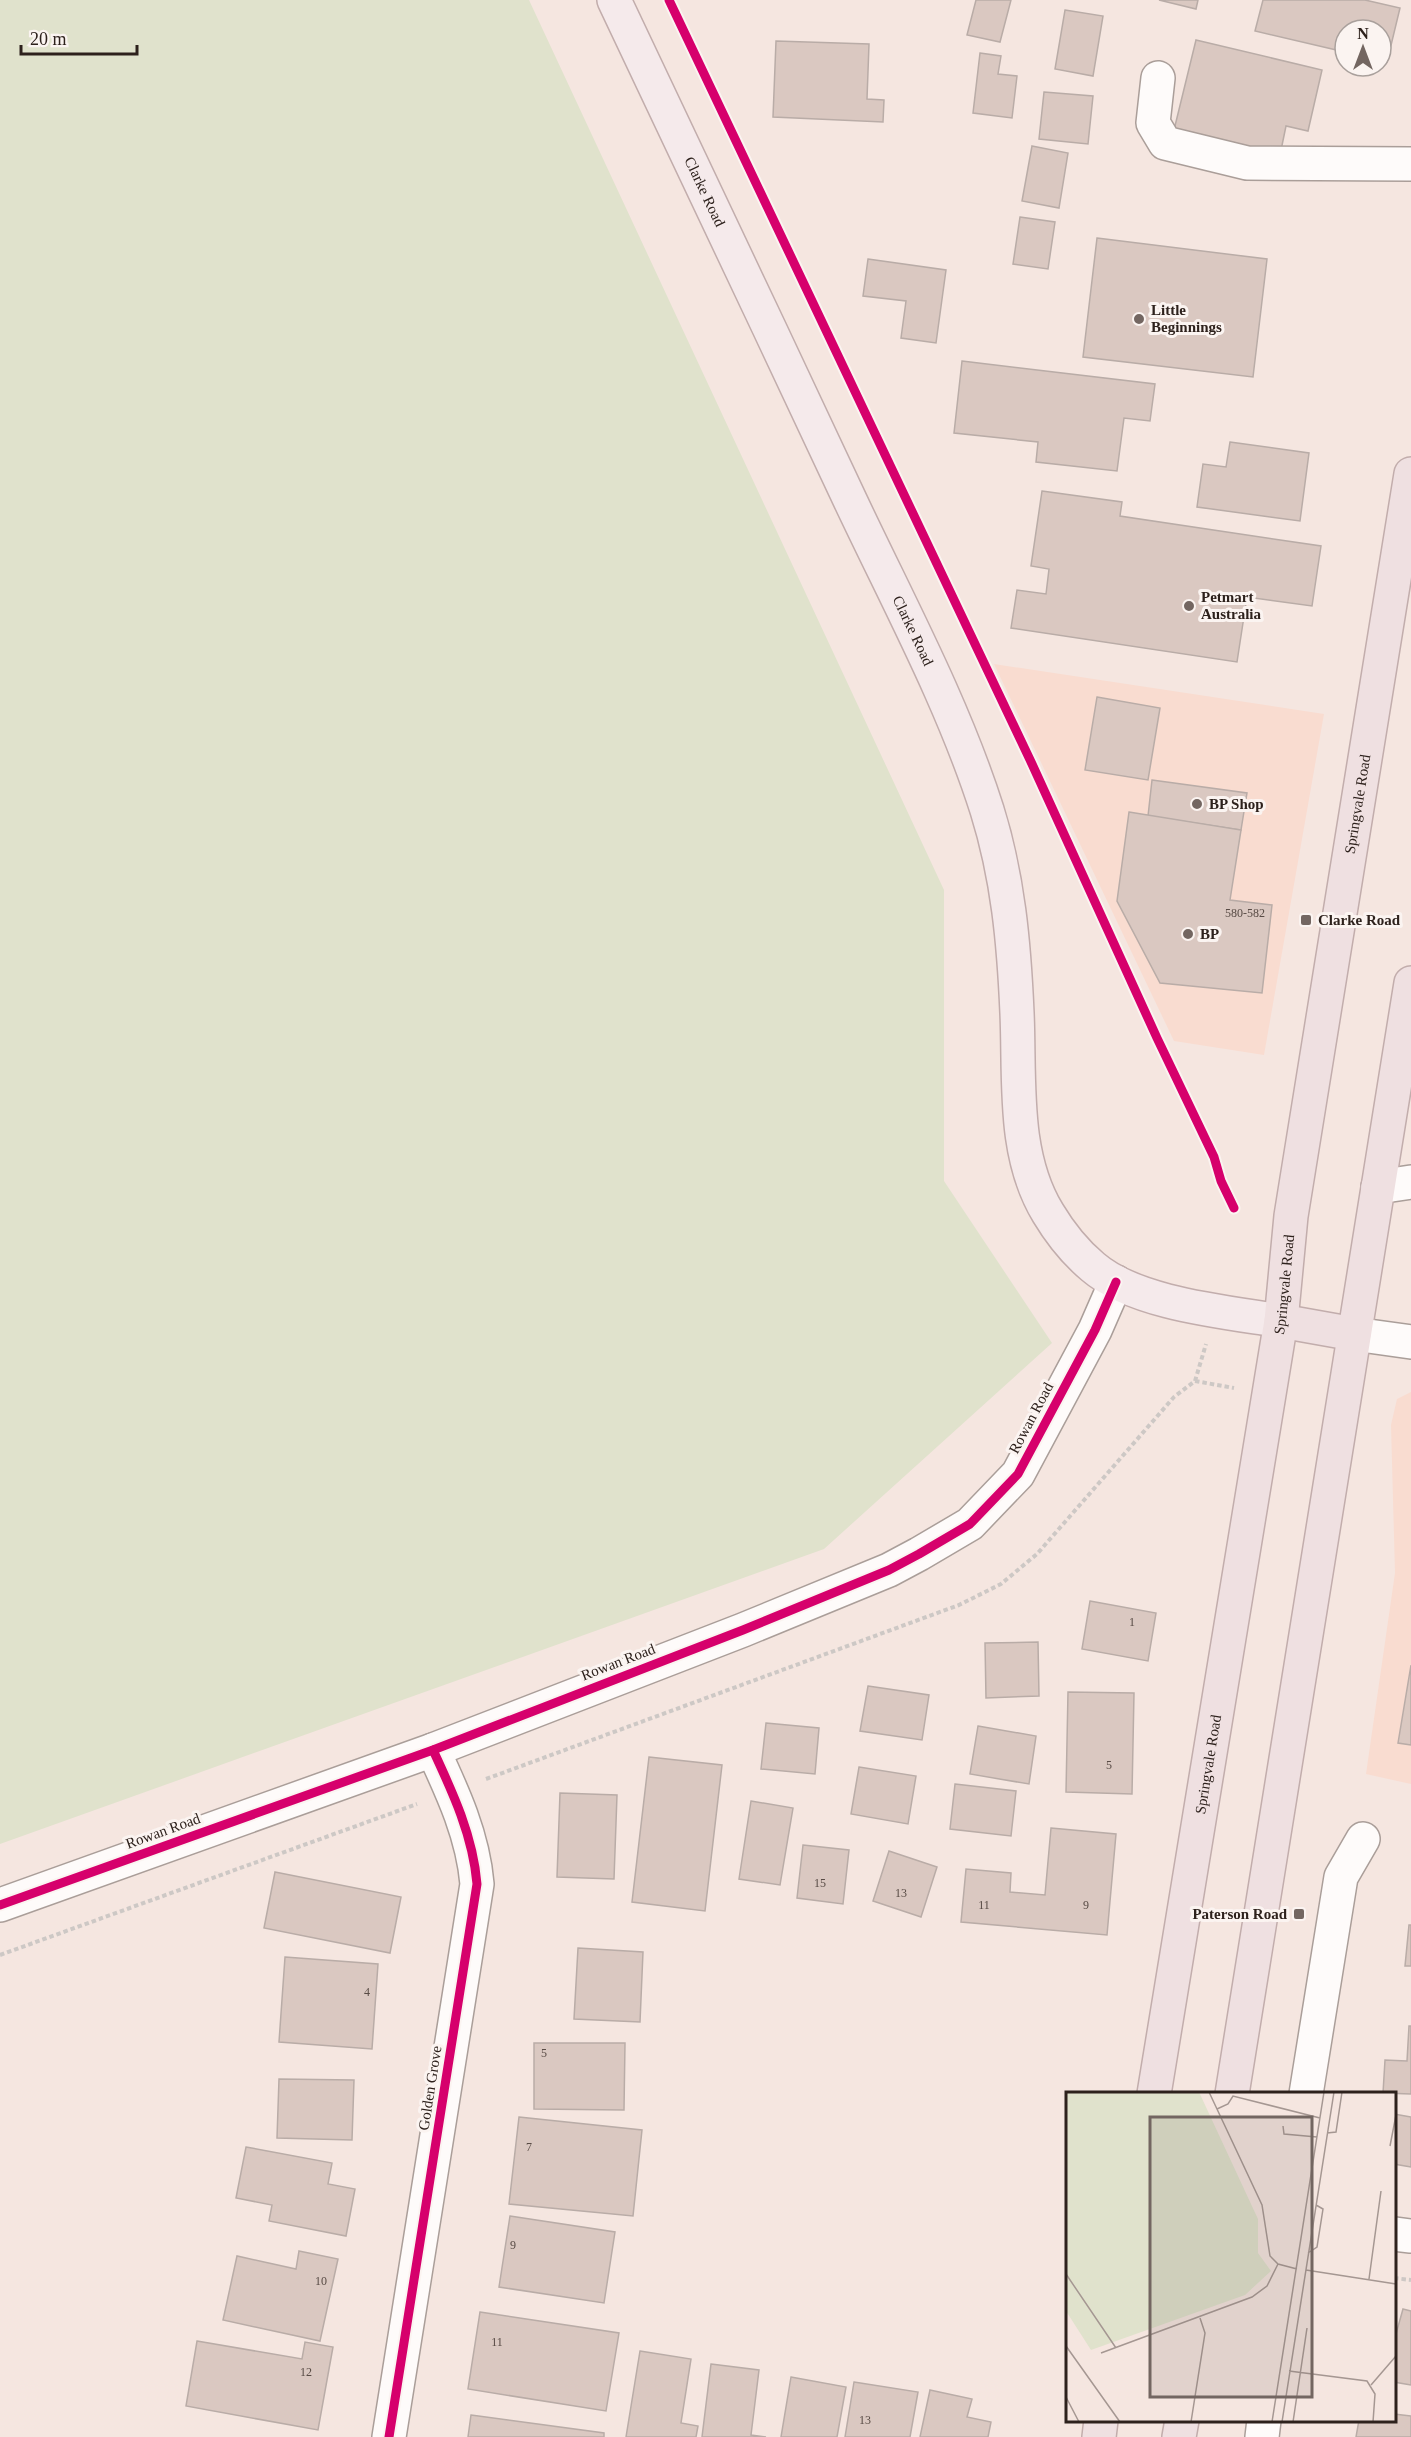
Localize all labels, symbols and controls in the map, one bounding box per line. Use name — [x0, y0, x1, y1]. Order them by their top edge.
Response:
scale bar — [21, 18, 136, 56]
north arrow — [1333, 18, 1393, 78]
text: N — [1357, 25, 1369, 42]
text: 20 m — [30, 29, 67, 49]
street label: Clarke Road — [681, 154, 728, 230]
place label: Little Beginnings — [1151, 302, 1222, 335]
marker: Little Beginnings — [1132, 312, 1146, 326]
place label: Petmart Australia — [1201, 589, 1262, 622]
street label: Clarke Road — [890, 593, 937, 669]
marker: Petmart Australia — [1182, 599, 1196, 613]
street label: Springvale Road — [1342, 753, 1374, 855]
place label: BP Shop — [1209, 796, 1264, 812]
marker: BP Shop — [1190, 797, 1204, 811]
house number: 580-582 — [1225, 906, 1265, 920]
place label: Clarke Road — [1318, 912, 1401, 928]
marker: Clarke Road — [1299, 913, 1313, 927]
place label: BP — [1200, 926, 1219, 942]
marker: BP — [1181, 927, 1195, 941]
street label: Springvale Road — [1271, 1233, 1297, 1336]
street label: Rowan Road — [1006, 1379, 1057, 1456]
house number: 1 — [1129, 1615, 1135, 1629]
street label: Rowan Road — [579, 1640, 658, 1683]
street label: Springvale Road — [1192, 1713, 1224, 1815]
house number: 5 — [1106, 1758, 1112, 1772]
street label: Rowan Road — [124, 1810, 203, 1852]
house number: 15 — [814, 1876, 826, 1890]
house number: 13 — [895, 1886, 907, 1900]
house number: 11 — [978, 1898, 990, 1912]
house number: 9 — [1083, 1898, 1089, 1912]
place label: Paterson Road — [1192, 1906, 1288, 1922]
marker: Paterson Road — [1292, 1907, 1306, 1921]
house number: 4 — [364, 1985, 370, 1999]
street label: Golden Grove — [415, 2044, 445, 2131]
house number: 5 — [541, 2046, 547, 2060]
inset map — [1066, 2092, 1396, 2422]
house number: 7 — [526, 2140, 532, 2154]
house number: 9 — [510, 2238, 516, 2252]
house number: 10 — [315, 2274, 327, 2288]
house number: 11 — [491, 2335, 503, 2349]
house number: 12 — [300, 2365, 312, 2379]
house number: 13 — [859, 2413, 871, 2427]

